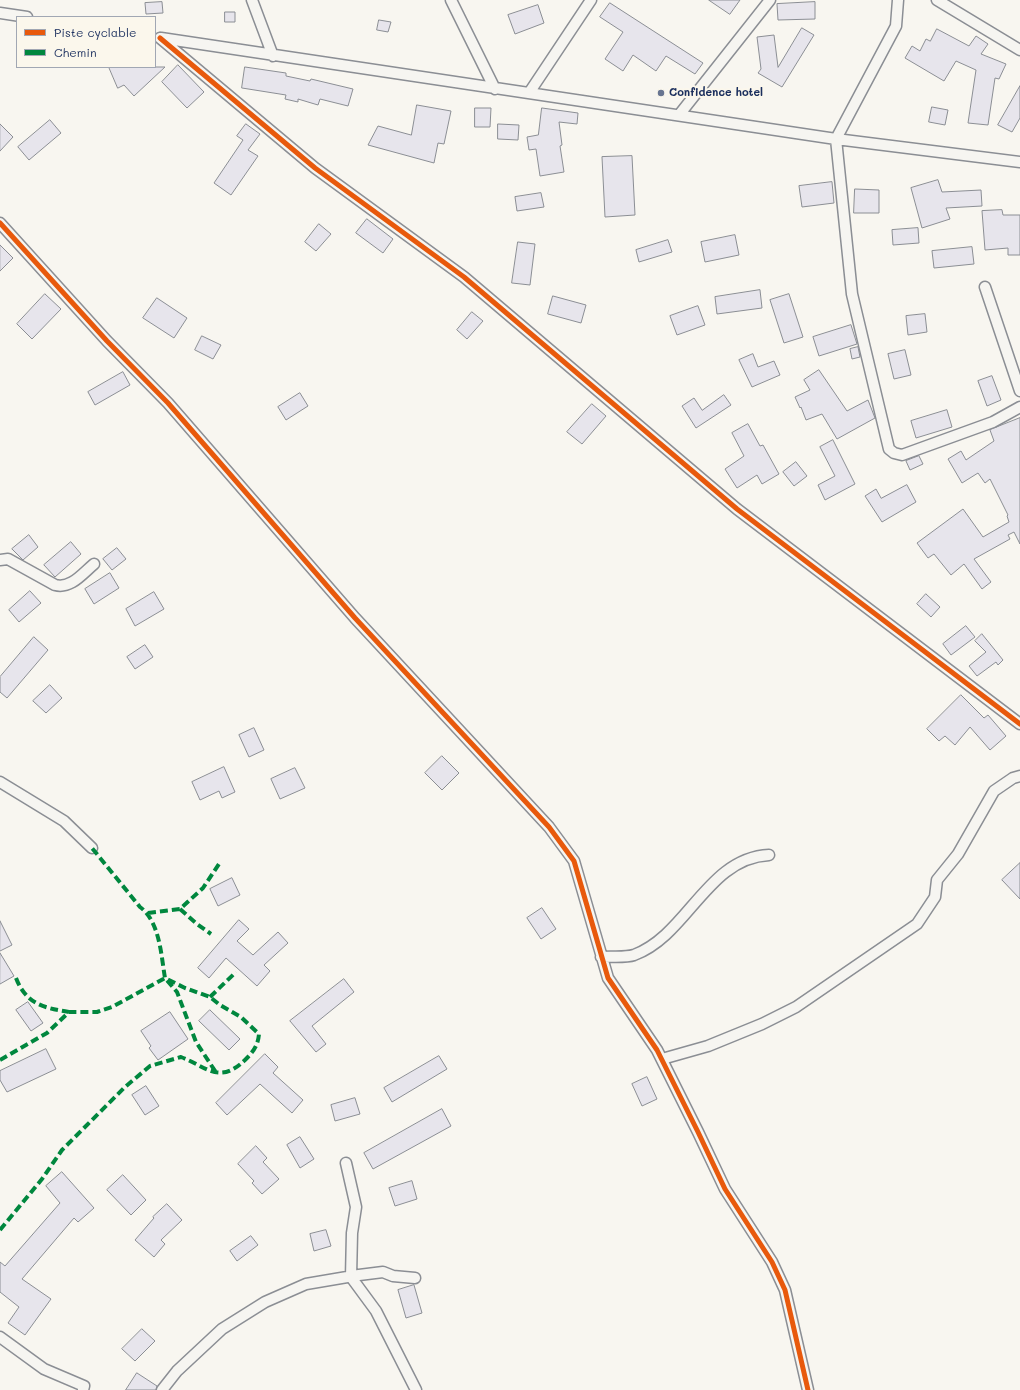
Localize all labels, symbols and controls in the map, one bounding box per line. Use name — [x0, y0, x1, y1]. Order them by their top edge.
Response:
legend — [16, 16, 156, 68]
text: Piste cyclable — [54, 24, 136, 40]
text: Chemin — [54, 44, 97, 60]
place label: Confidence hotel — [669, 86, 763, 100]
marker: Confidence hotel — [656, 88, 666, 98]

